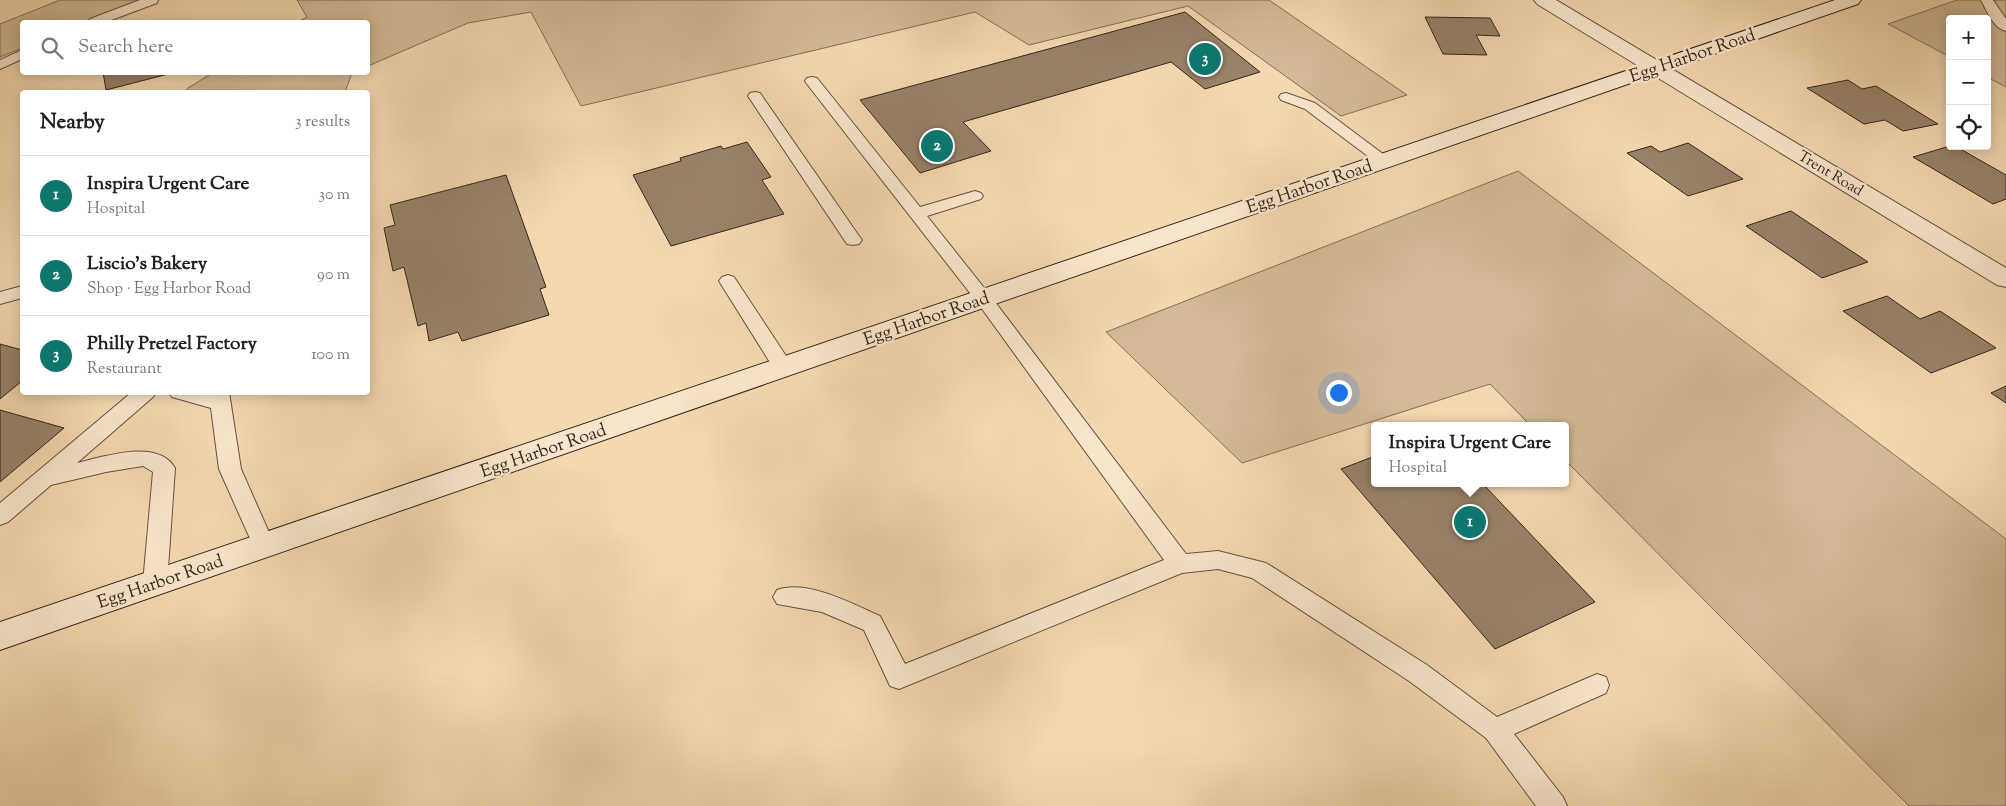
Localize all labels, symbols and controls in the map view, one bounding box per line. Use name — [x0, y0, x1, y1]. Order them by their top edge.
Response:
map controls — [1946, 15, 1991, 150]
button: + — [1946, 15, 1991, 60]
search box — [20, 20, 370, 75]
street label: Egg Harbor Road — [1626, 23, 1759, 91]
icon: search — [38, 34, 66, 62]
text: Search here — [78, 34, 173, 61]
pin: 3 — [1189, 40, 1221, 78]
button: − — [1946, 60, 1991, 105]
button: locate — [1946, 105, 1991, 150]
text: Nearby — [40, 108, 105, 138]
text: 3 results — [295, 111, 350, 134]
pin: 2 — [921, 127, 953, 165]
street label: Trent Road — [1794, 147, 1867, 202]
street label: Egg Harbor Road — [1243, 154, 1376, 222]
text: Inspira Urgent Care — [87, 171, 249, 198]
text: 1 — [53, 184, 59, 207]
text: 30 m — [319, 184, 350, 207]
text: Hospital — [87, 198, 145, 221]
text: Liscio's Bakery — [87, 251, 207, 278]
text: 2 — [52, 264, 60, 287]
text: 90 m — [317, 264, 350, 287]
text: Shop · Egg Harbor Road — [87, 278, 251, 301]
street label: Egg Harbor Road — [860, 286, 993, 354]
text: Philly Pretzel Factory — [87, 331, 257, 358]
text: 3 — [53, 344, 59, 367]
text: 100 m — [311, 344, 350, 367]
text: Restaurant — [87, 358, 162, 381]
your location — [1326, 380, 1352, 406]
street label: Egg Harbor Road — [477, 418, 610, 486]
popup — [1371, 422, 1569, 487]
text: Inspira Urgent Care — [1389, 430, 1551, 457]
text: Hospital — [1389, 457, 1447, 480]
pin: 1 — [1454, 503, 1486, 541]
street label: Egg Harbor Road — [94, 549, 227, 617]

